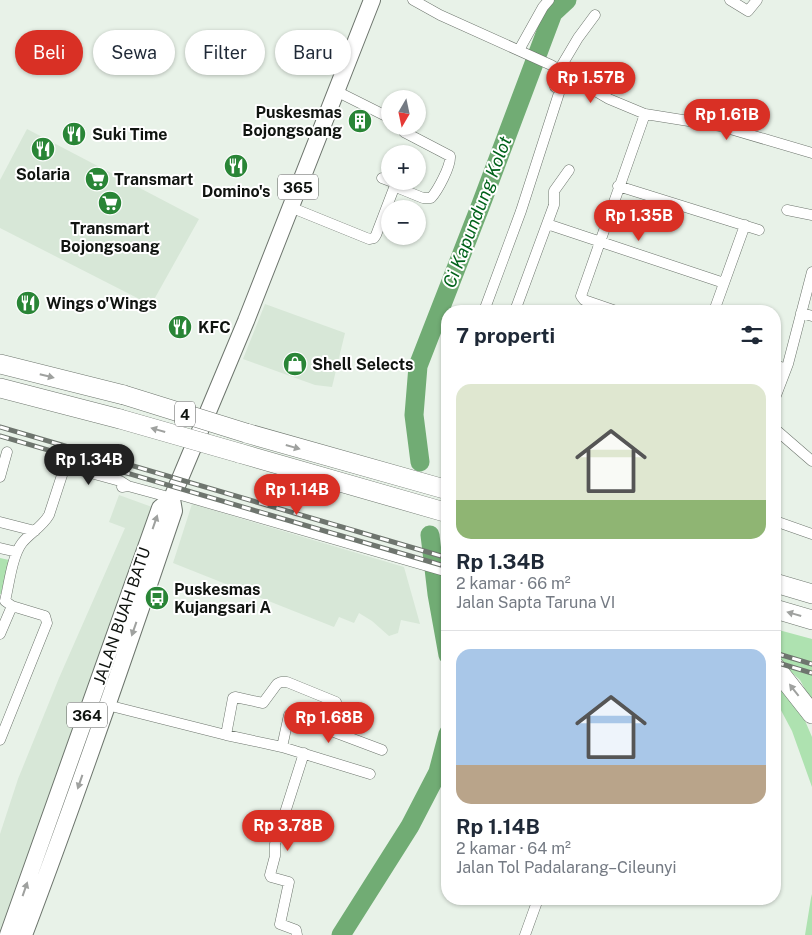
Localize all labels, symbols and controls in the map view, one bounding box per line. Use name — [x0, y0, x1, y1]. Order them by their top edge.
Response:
chip: Beli — [15, 30, 83, 75]
chip: Sewa — [93, 30, 175, 75]
chip: Filter — [185, 30, 265, 75]
chip: Baru — [275, 30, 351, 75]
pin: Rp 1.57B — [539, 62, 643, 104]
text: Rp 1.57B — [557, 68, 625, 87]
north arrow — [381, 90, 426, 135]
map controls — [381, 90, 426, 245]
pin: Rp 1.61B — [675, 98, 779, 141]
place label: Puskesmas Bojongsoang — [242, 103, 342, 140]
text: Rp 1.61B — [695, 105, 759, 124]
building icon: Puskesmas Bojongsoang — [347, 108, 373, 134]
restaurant icon: Suki Time — [61, 121, 87, 147]
place label: Suki Time — [92, 125, 168, 144]
water label: Ci Kapundung Kolot — [438, 133, 516, 291]
restaurant icon: Solaria — [30, 136, 56, 162]
button: + — [381, 145, 426, 190]
restaurant icon: Domino's — [223, 153, 249, 179]
place label: Solaria — [16, 165, 70, 184]
supermarket icon: Transmart — [84, 166, 110, 192]
place label: Transmart — [114, 170, 194, 189]
road number: 365 — [278, 174, 318, 200]
place label: Domino's — [202, 182, 270, 201]
supermarket icon: Transmart Bojongsoang — [97, 190, 123, 216]
button: − — [381, 200, 426, 245]
pin: Rp 1.35B — [587, 200, 691, 242]
text: Rp 1.35B — [605, 206, 673, 225]
place label: Transmart Bojongsoang — [60, 219, 160, 256]
restaurant icon: Wings o'Wings — [15, 290, 41, 316]
place label: Wings o'Wings — [46, 294, 157, 313]
restaurant icon: KFC — [167, 314, 193, 340]
place label: KFC — [198, 318, 231, 337]
icon: filters — [738, 321, 766, 349]
text: 7 properti — [456, 323, 555, 348]
shop icon: Shell Selects — [282, 351, 308, 377]
place label: Shell Selects — [312, 355, 413, 374]
one-way arrow — [40, 372, 55, 380]
road number: 4 — [175, 402, 195, 426]
icon: home — [566, 416, 656, 506]
one-way arrow — [151, 426, 166, 434]
one-way arrow — [285, 443, 300, 451]
pin: Rp 1.34B — [37, 444, 141, 486]
text: Rp 1.34B — [55, 450, 123, 469]
pin: Rp 1.14B — [245, 474, 349, 516]
text: Rp 1.14B — [265, 480, 329, 499]
one-way arrow — [152, 514, 159, 529]
street label: JALAN BUAH BATU — [90, 545, 154, 687]
text: Rp 1.34B — [456, 549, 545, 574]
text: 2 kamar · 66 m² — [456, 574, 571, 593]
place label: Puskesmas Kujangsari A — [174, 580, 271, 617]
bus stop icon: Puskesmas Kujangsari A — [144, 585, 170, 611]
text: Jalan Sapta Taruna VI — [456, 593, 615, 612]
one-way arrow — [786, 610, 801, 618]
one-way arrow — [129, 622, 137, 637]
icon: home — [566, 682, 656, 772]
one-way arrow — [789, 684, 800, 697]
road number: 364 — [67, 702, 107, 728]
pin: Rp 1.68B — [277, 702, 381, 744]
text: Rp 1.68B — [295, 708, 363, 727]
one-way arrow — [76, 775, 83, 790]
pin: Rp 3.78B — [236, 810, 340, 852]
text: Rp 1.14B — [456, 814, 540, 839]
text: Rp 3.78B — [253, 816, 323, 835]
text: 2 kamar · 64 m² — [456, 839, 571, 858]
text: Jalan Tol Padalarang–Cileunyi — [456, 858, 677, 877]
one-way arrow — [21, 881, 29, 896]

